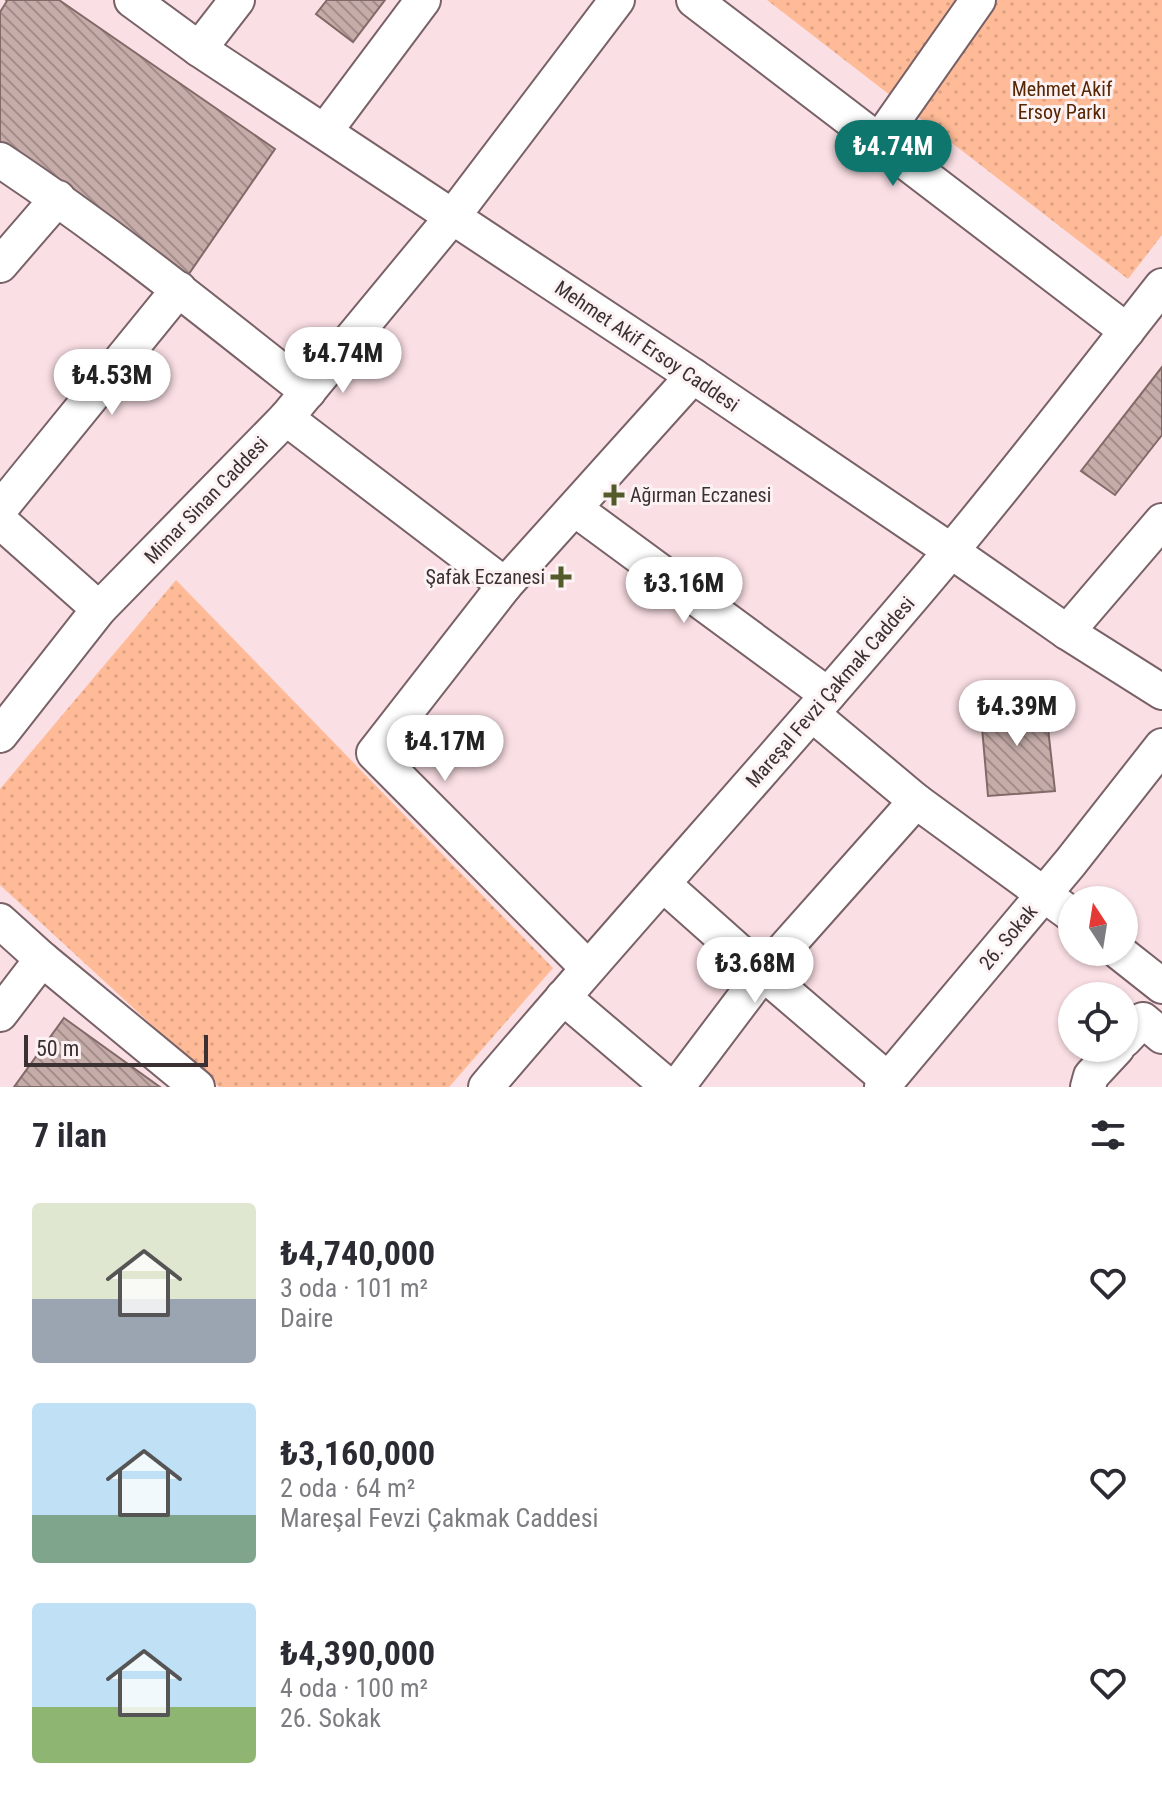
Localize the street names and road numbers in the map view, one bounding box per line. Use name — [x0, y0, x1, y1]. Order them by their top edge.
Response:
street label: Mehmet Akif Ersoy Caddesi — [550, 275, 744, 417]
street label: Mimar Sinan Caddesi — [139, 431, 273, 569]
street label: Mareşal Fevzi Çakmak Caddesi — [741, 592, 919, 792]
street label: 26. Sokak — [974, 900, 1042, 974]

